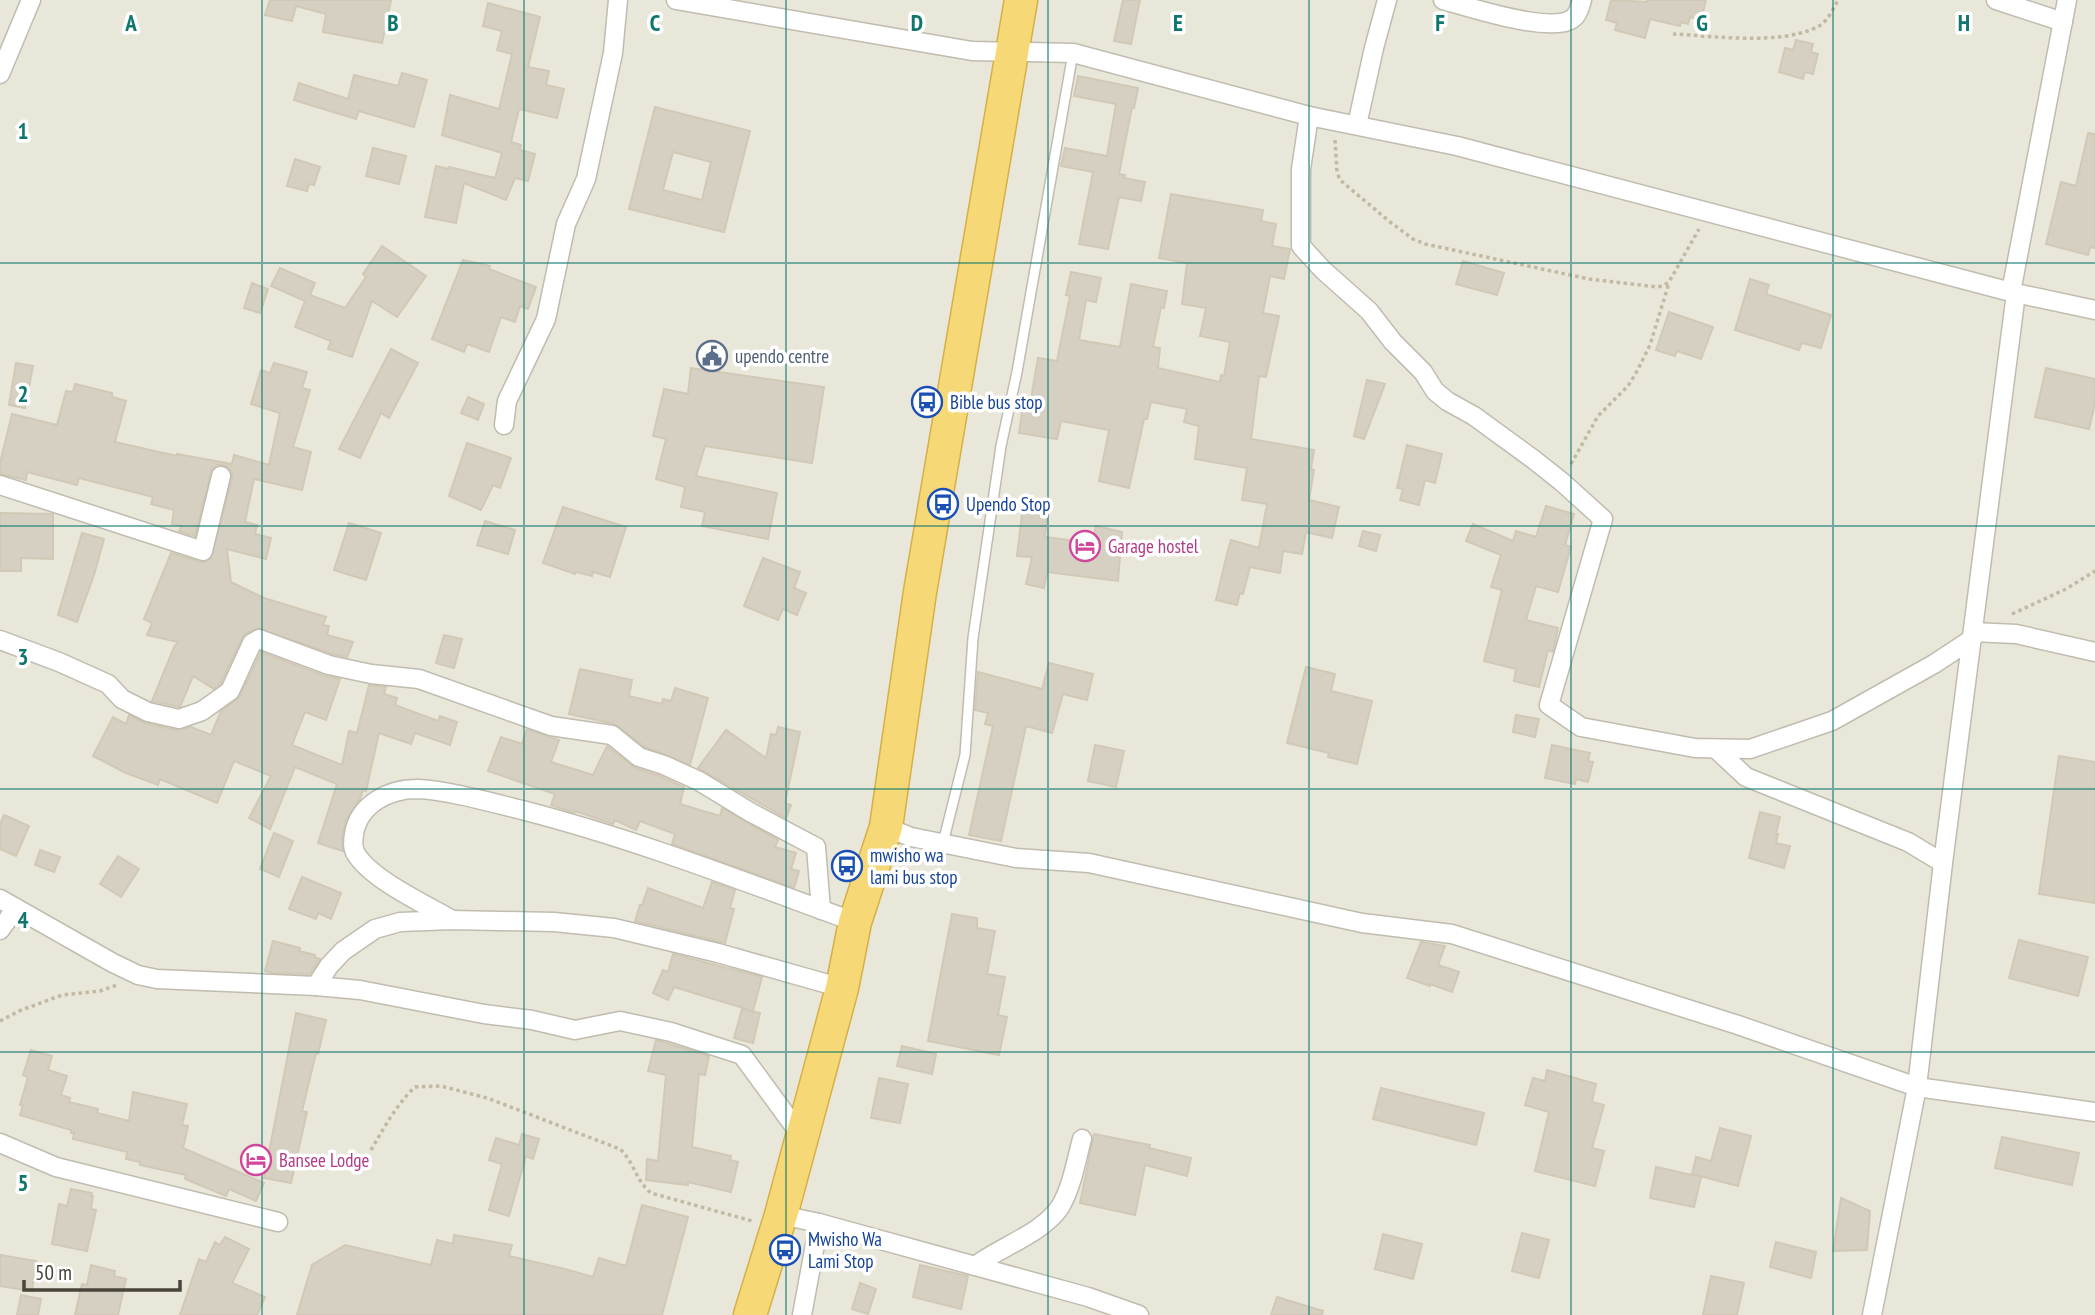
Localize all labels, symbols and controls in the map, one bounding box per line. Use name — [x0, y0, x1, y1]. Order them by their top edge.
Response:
text: A — [124, 8, 137, 37]
text: B — [387, 8, 399, 37]
text: C — [650, 8, 661, 37]
text: D — [911, 8, 923, 37]
text: E — [1173, 8, 1183, 37]
text: F — [1435, 8, 1445, 37]
text: G — [1696, 8, 1708, 37]
text: H — [1958, 8, 1970, 37]
text: 1 — [18, 116, 29, 145]
public building icon: upendo centre — [695, 339, 729, 373]
place label: upendo centre — [735, 344, 829, 368]
text: 2 — [18, 379, 29, 408]
bus stop icon: Bible bus stop — [910, 385, 944, 419]
place label: Bible bus stop — [950, 390, 1043, 414]
bus stop icon: Upendo Stop — [926, 487, 960, 521]
place label: Upendo Stop — [966, 492, 1051, 516]
hotel icon: Garage hostel — [1068, 529, 1102, 563]
place label: Garage hostel — [1108, 534, 1199, 558]
text: 3 — [18, 642, 29, 671]
place label: mwisho wa lami bus stop — [870, 843, 957, 889]
bus stop icon: mwisho wa lami bus stop — [830, 849, 864, 883]
text: 4 — [18, 905, 29, 934]
hotel icon: Bansee Lodge — [239, 1143, 273, 1177]
place label: Bansee Lodge — [279, 1148, 370, 1172]
text: 5 — [18, 1168, 29, 1197]
place label: Mwisho Wa Lami Stop — [808, 1227, 882, 1273]
bus stop icon: Mwisho Wa Lami Stop — [768, 1233, 802, 1267]
scale bar — [24, 1248, 180, 1292]
text: 50 m — [35, 1259, 72, 1286]

